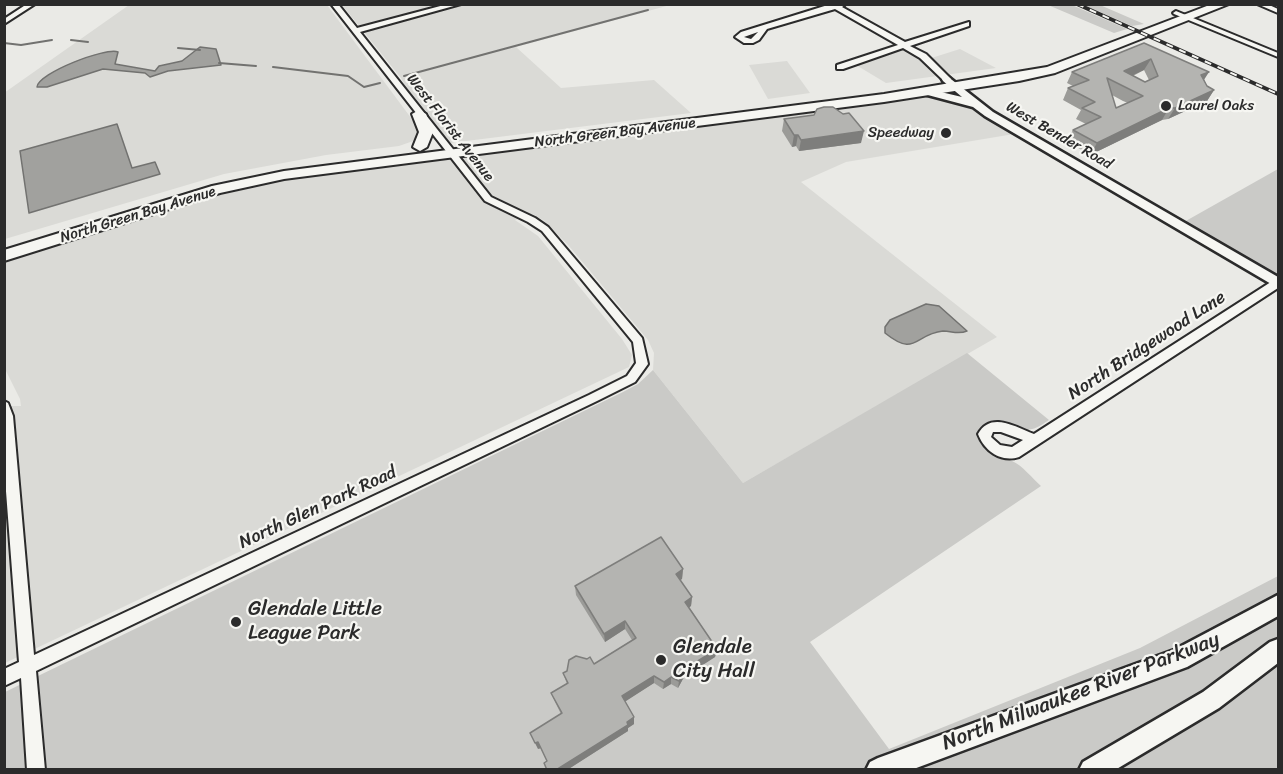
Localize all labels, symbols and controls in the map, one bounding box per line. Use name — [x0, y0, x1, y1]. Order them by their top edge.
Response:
street label: West Florist Avenue — [402, 71, 498, 185]
place label: Laurel Oaks — [1178, 97, 1254, 115]
street label: West Bender Road — [1003, 98, 1115, 174]
marker: Laurel Oaks — [1159, 99, 1173, 113]
street label: North Green Bay Avenue — [534, 114, 696, 152]
place label: Speedway — [868, 124, 934, 142]
marker: Speedway — [939, 126, 953, 140]
street label: North Green Bay Avenue — [58, 183, 218, 247]
street label: North Bridgewood Lane — [1064, 287, 1230, 405]
street label: North Glen Park Road — [236, 462, 400, 554]
place label: Glendale Little League Park — [248, 597, 382, 647]
marker: Glendale Little League Park — [229, 615, 243, 629]
street label: North Milwaukee River Parkway — [939, 627, 1223, 757]
place label: Glendale City Hall — [673, 635, 755, 685]
marker: Glendale City Hall — [654, 653, 668, 667]

